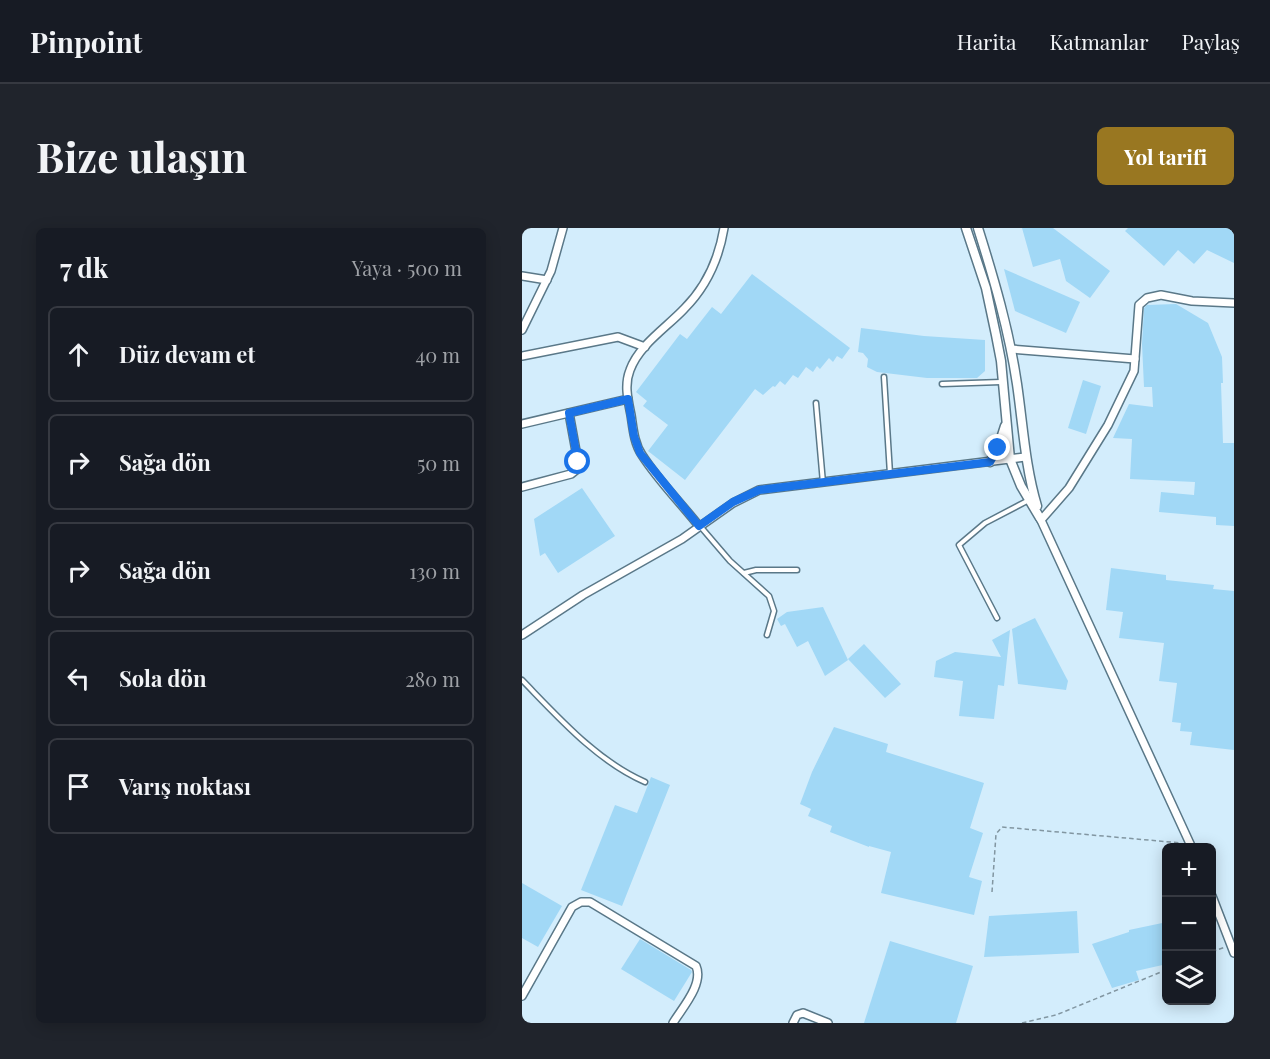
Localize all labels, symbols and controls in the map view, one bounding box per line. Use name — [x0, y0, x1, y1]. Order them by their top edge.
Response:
text: Pinpoint — [30, 23, 142, 60]
text: Harita — [957, 27, 1017, 55]
text: Katmanlar — [1050, 27, 1149, 55]
text: Paylaş — [1182, 27, 1240, 55]
button: Yol tarifi — [1097, 127, 1234, 185]
text: Bize ulaşın — [36, 128, 247, 184]
text: 7 dk — [60, 250, 108, 285]
text: Yaya · 500 m — [352, 254, 462, 281]
icon: ahead — [62, 338, 95, 371]
text: Düz devam et — [119, 339, 255, 369]
text: 40 m — [415, 341, 460, 368]
route end — [984, 434, 1010, 460]
icon: right — [62, 446, 95, 479]
text: Sağa dön — [119, 447, 211, 477]
route start — [564, 448, 590, 474]
text: 50 m — [417, 449, 460, 476]
icon: right — [62, 554, 95, 587]
text: Sağa dön — [119, 555, 211, 585]
text: 130 m — [409, 557, 460, 584]
icon: left — [62, 662, 95, 695]
text: Sola dön — [119, 663, 206, 693]
text: 280 m — [405, 665, 460, 692]
icon: arrive — [62, 770, 95, 803]
text: Varış noktası — [119, 771, 251, 801]
map controls — [1162, 843, 1216, 1005]
button: + — [1162, 843, 1216, 897]
button: − — [1162, 897, 1216, 951]
button: layers — [1162, 951, 1216, 1005]

